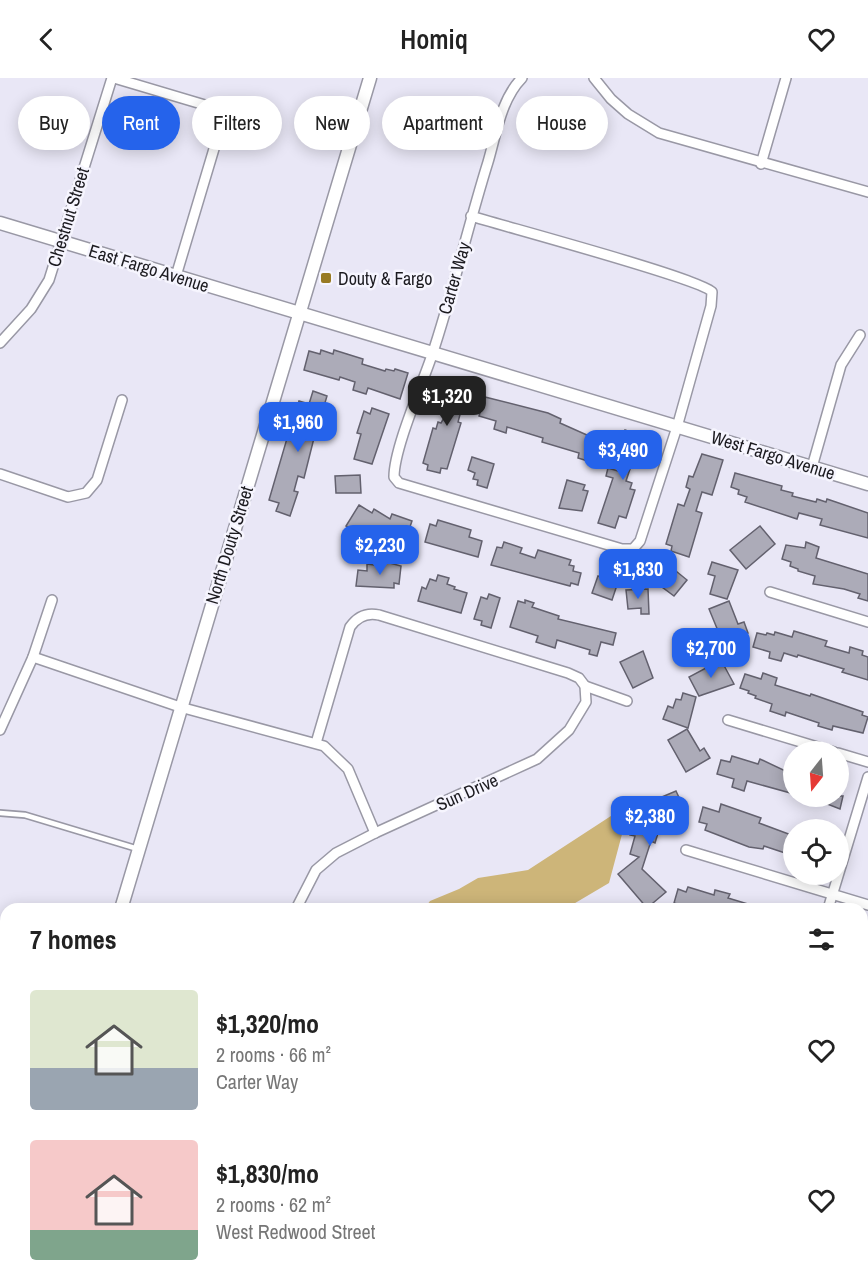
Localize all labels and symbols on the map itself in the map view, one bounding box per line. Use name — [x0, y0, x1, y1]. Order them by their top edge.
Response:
street label: Chestnut Street — [41, 164, 95, 270]
street label: East Fargo Avenue — [86, 238, 212, 298]
street label: Carter Way — [432, 238, 476, 317]
place label: Douty & Fargo — [338, 266, 432, 291]
marker: Douty & Fargo — [319, 271, 333, 285]
pin: $1,320 — [398, 376, 496, 427]
pin: $1,960 — [249, 402, 347, 453]
street label: West Fargo Avenue — [708, 424, 838, 486]
pin: $3,490 — [574, 430, 672, 481]
street label: North Douty Street — [199, 483, 259, 607]
pin: $2,230 — [331, 525, 429, 576]
pin: $1,830 — [589, 549, 687, 600]
pin: $2,700 — [662, 628, 760, 679]
north arrow — [783, 741, 849, 807]
street label: Sun Drive — [432, 767, 502, 817]
pin: $2,380 — [601, 796, 699, 847]

